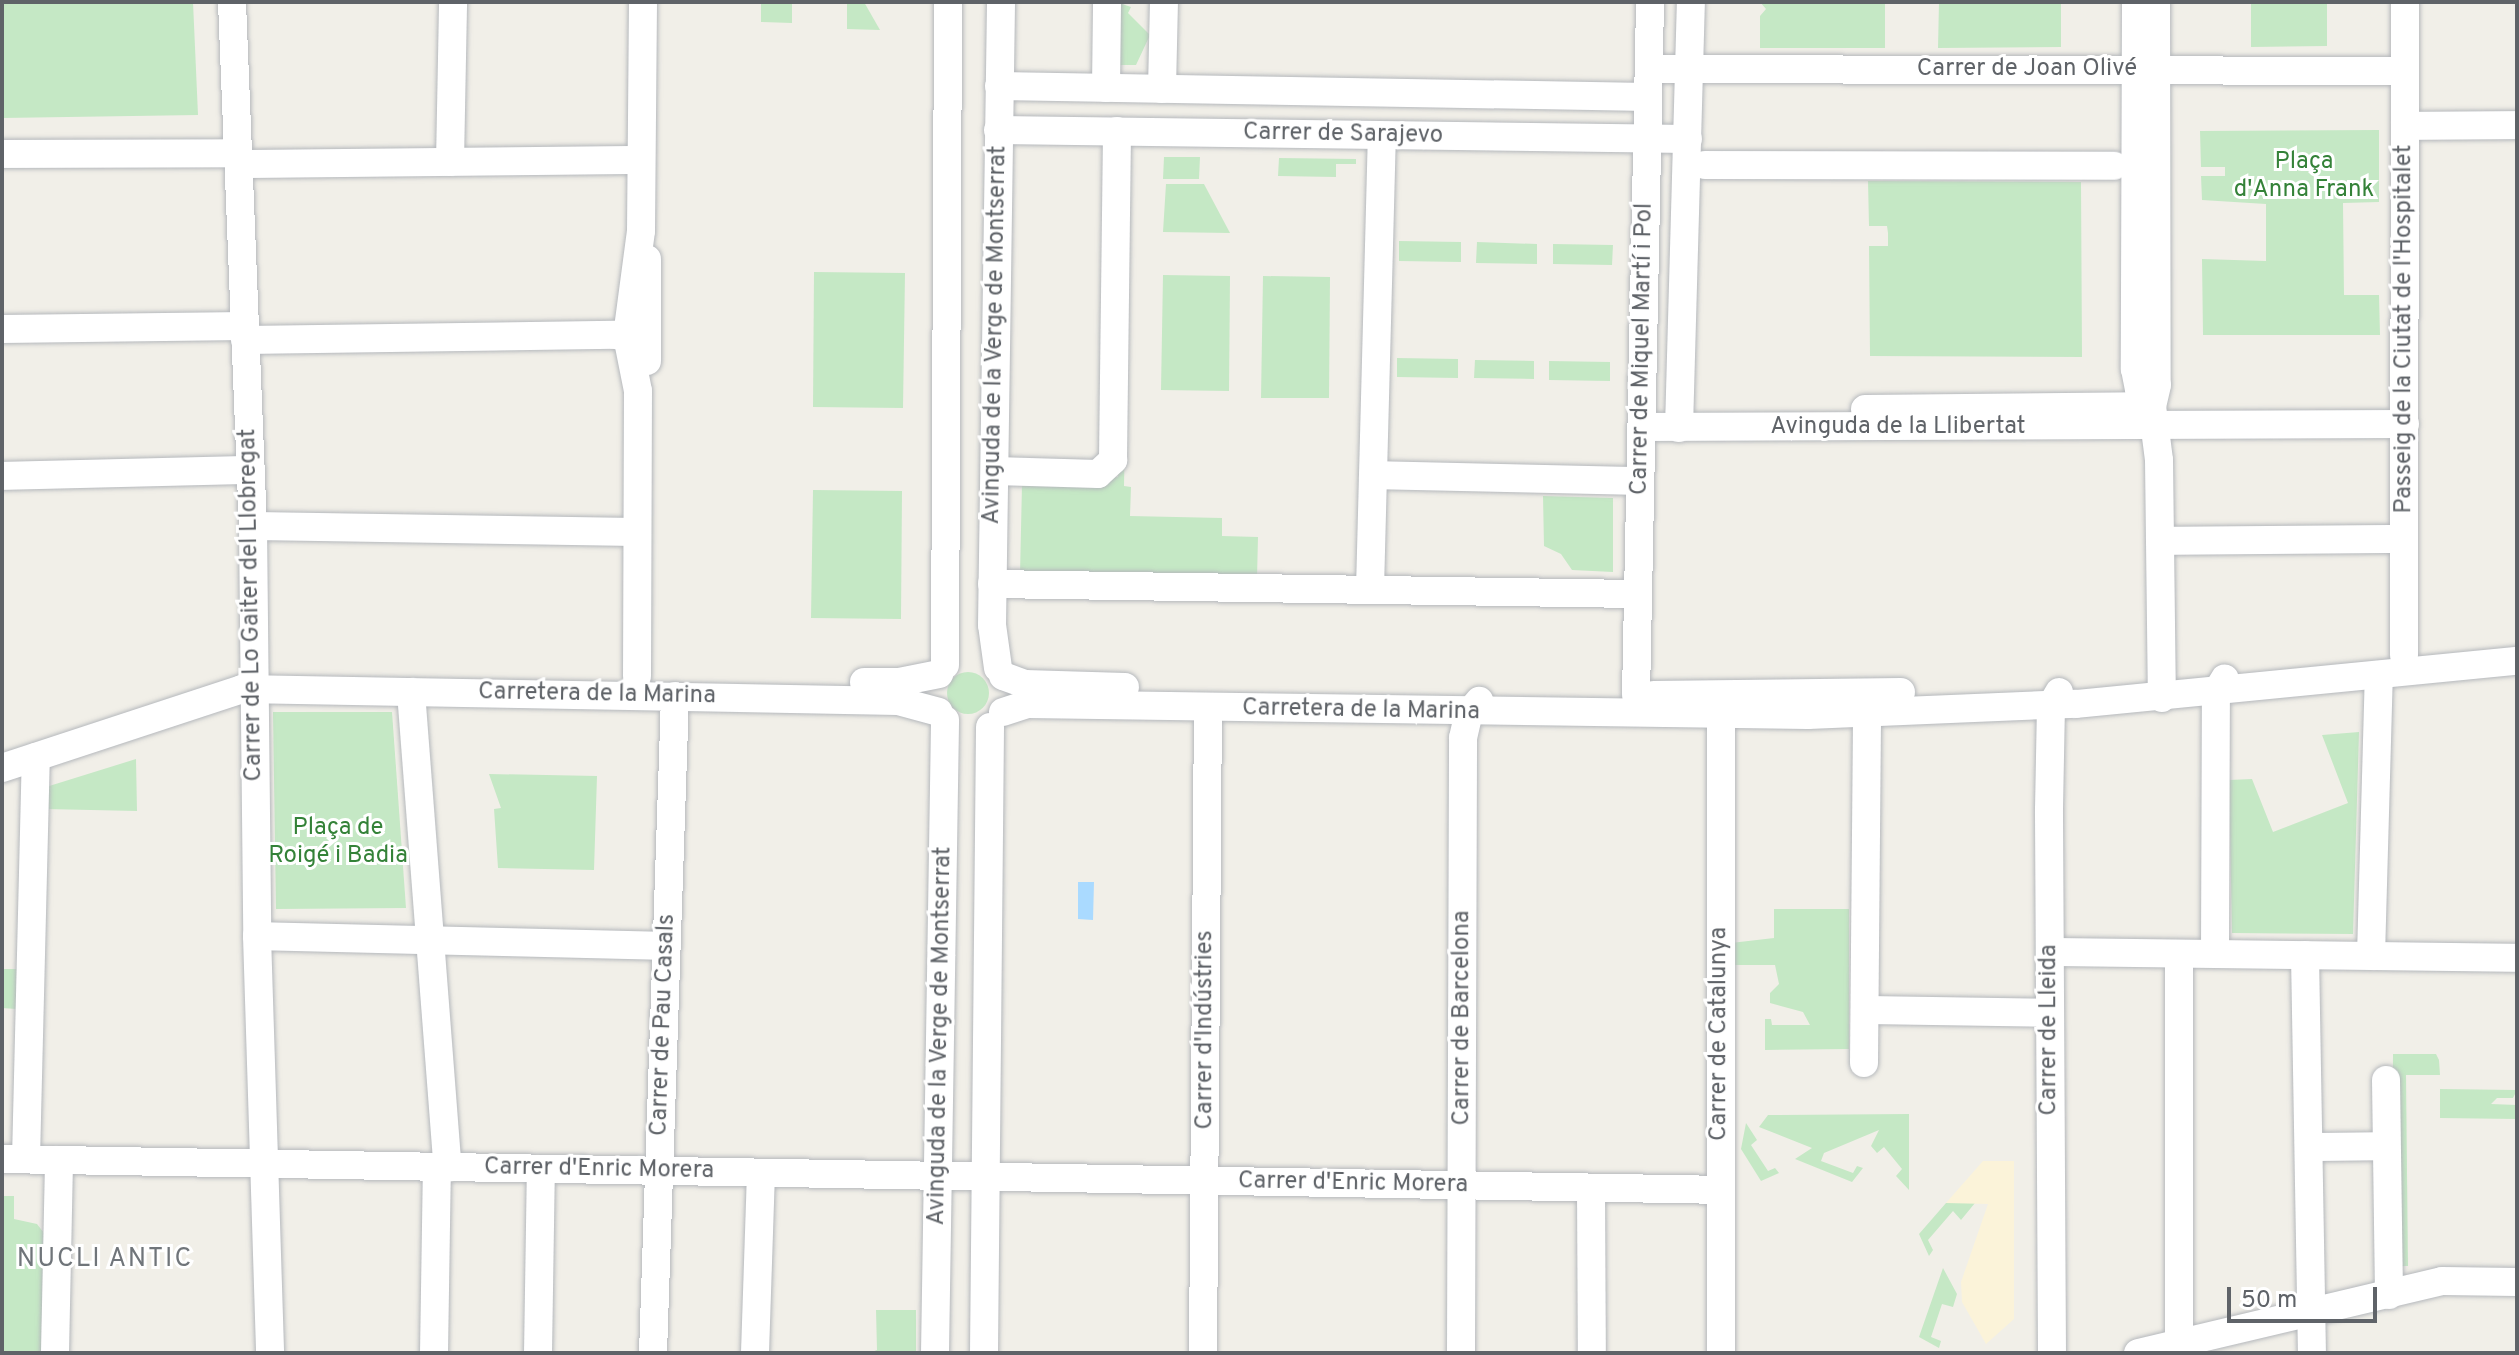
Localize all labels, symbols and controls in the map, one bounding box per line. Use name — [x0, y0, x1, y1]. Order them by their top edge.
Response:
street label: Carrer de Joan Olivé — [1917, 56, 2137, 84]
street label: Carrer de Sarajevo — [1243, 119, 1443, 151]
street label: Passeig de la Ciutat de l'Hospitalet — [2391, 144, 2419, 514]
street label: Avinguda de la Verge de Montserrat — [978, 145, 1014, 525]
park label: Plaça d'Anna Frank — [2234, 149, 2374, 205]
street label: Carrer de Miquel Martí i Pol — [1626, 203, 1660, 495]
street label: Avinguda de la Llibertat — [1770, 414, 2026, 442]
street label: Carrer de Lo Gaiter del Llobregat — [235, 428, 269, 782]
street label: Carretera de la Marina — [478, 679, 716, 711]
street label: Carretera de la Marina — [1242, 695, 1480, 727]
park label: Plaça de Roigé i Badia — [268, 815, 408, 871]
street label: Avinguda de la Verge de Montserrat — [923, 846, 959, 1226]
street label: Carrer de Barcelona — [1449, 910, 1477, 1126]
street label: Carrer de Pau Casals — [646, 913, 682, 1137]
street label: Carrer de Catalunya — [1706, 927, 1734, 1141]
street label: Carrer d'Indústries — [1192, 930, 1220, 1130]
street label: Carrer de Lleida — [2036, 944, 2064, 1116]
street label: Carrer d'Enric Morera — [484, 1154, 714, 1186]
street label: Carrer d'Enric Morera — [1238, 1168, 1468, 1200]
district label: NUCLI ANTIC — [16, 1244, 194, 1276]
scale bar — [2231, 1271, 2381, 1321]
text: 50 m — [2241, 1286, 2297, 1316]

